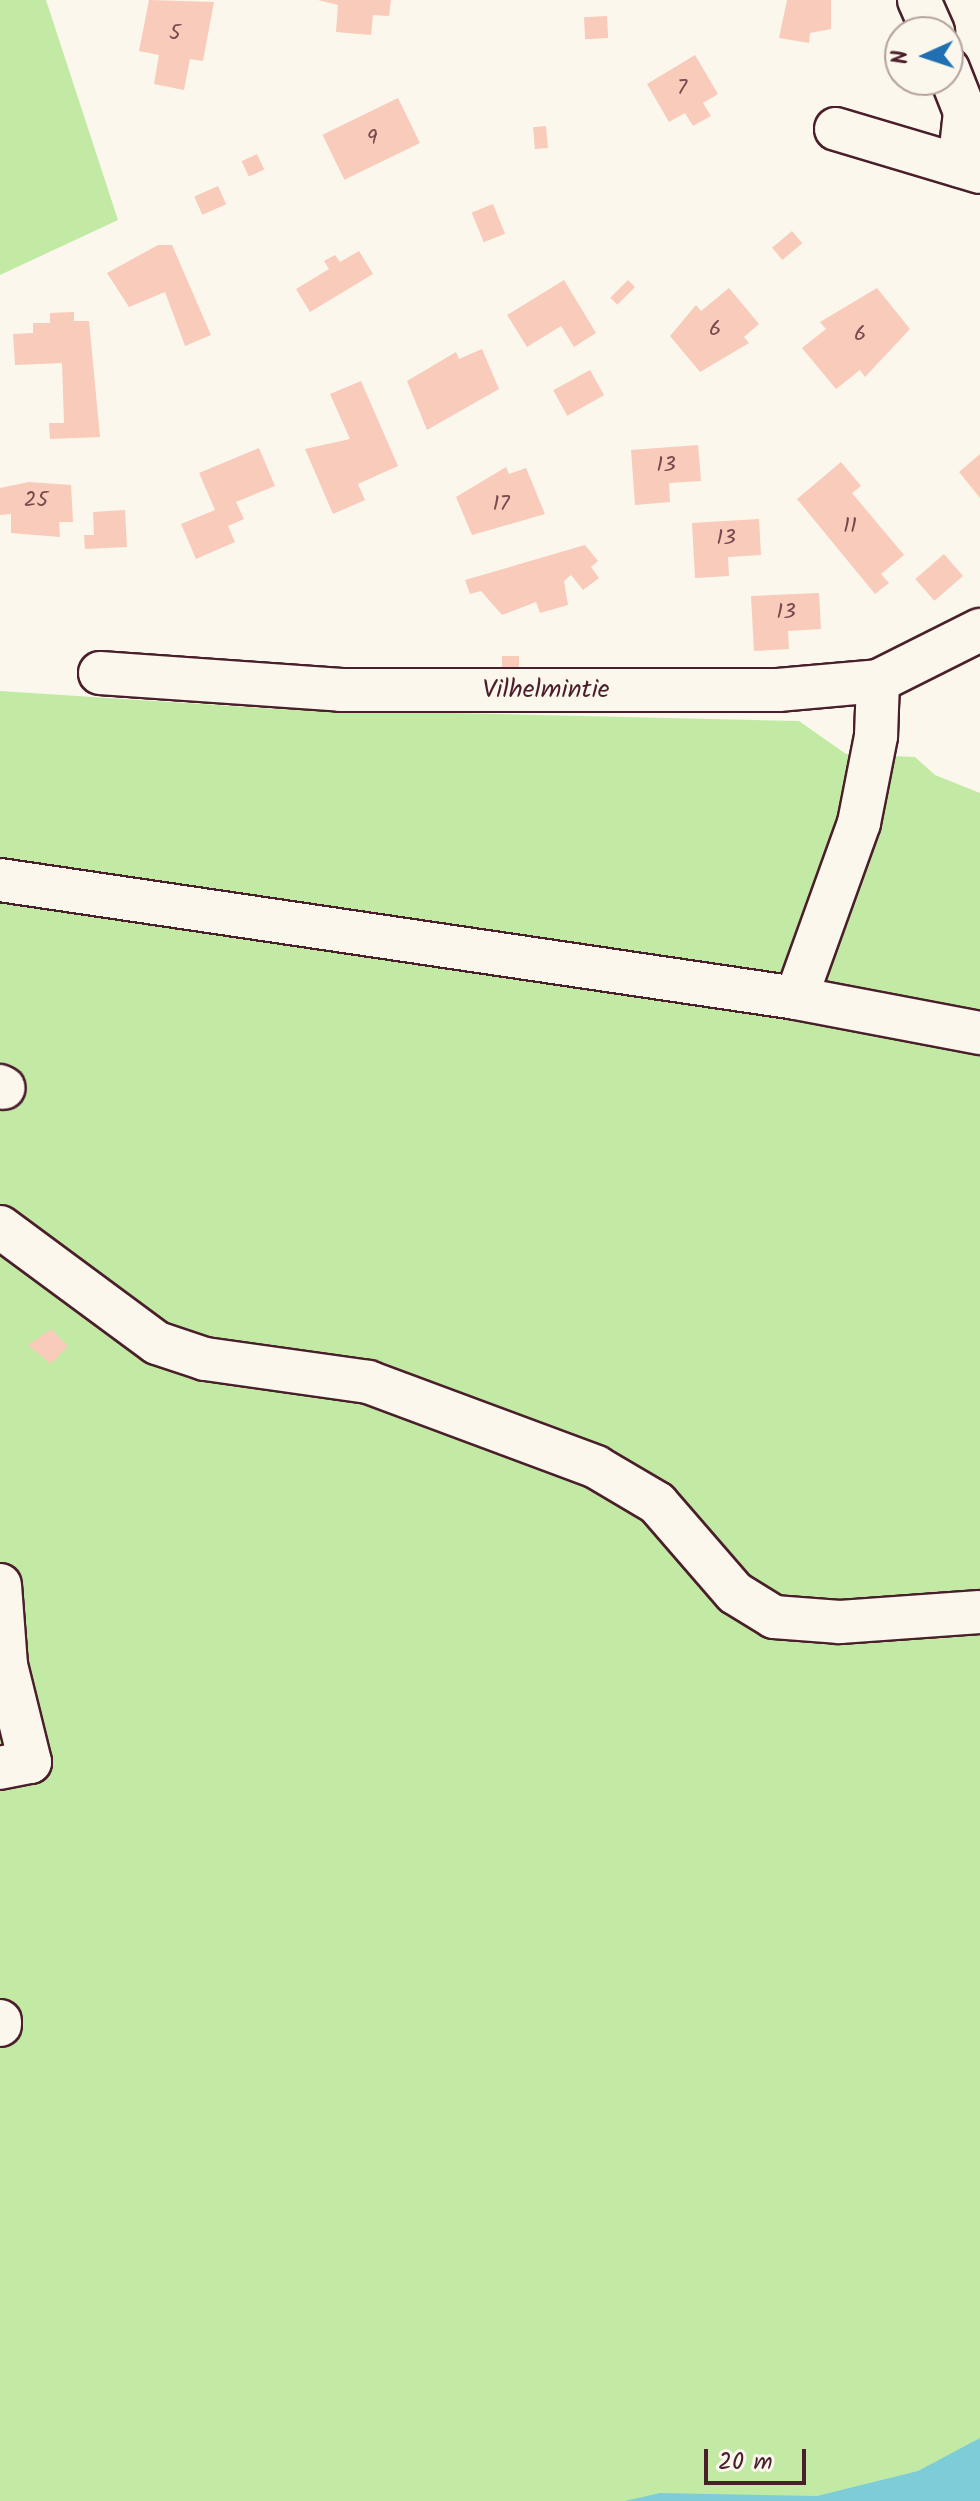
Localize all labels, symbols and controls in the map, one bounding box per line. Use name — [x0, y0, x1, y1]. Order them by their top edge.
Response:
north arrow — [884, 16, 964, 96]
house number: 5 — [169, 21, 181, 47]
text: N — [884, 49, 919, 65]
house number: 7 — [677, 76, 687, 102]
house number: 9 — [367, 126, 377, 152]
house number: 6 — [709, 317, 721, 343]
house number: 6 — [854, 322, 866, 348]
house number: 13 — [656, 453, 676, 479]
house number: 25 — [24, 488, 48, 514]
house number: 17 — [492, 492, 510, 518]
house number: 11 — [843, 514, 857, 540]
house number: 13 — [716, 526, 736, 552]
house number: 13 — [776, 600, 796, 626]
street label: Vilhelmintie — [482, 675, 610, 707]
scale bar — [708, 2433, 810, 2483]
text: 20 m — [718, 2443, 773, 2482]

